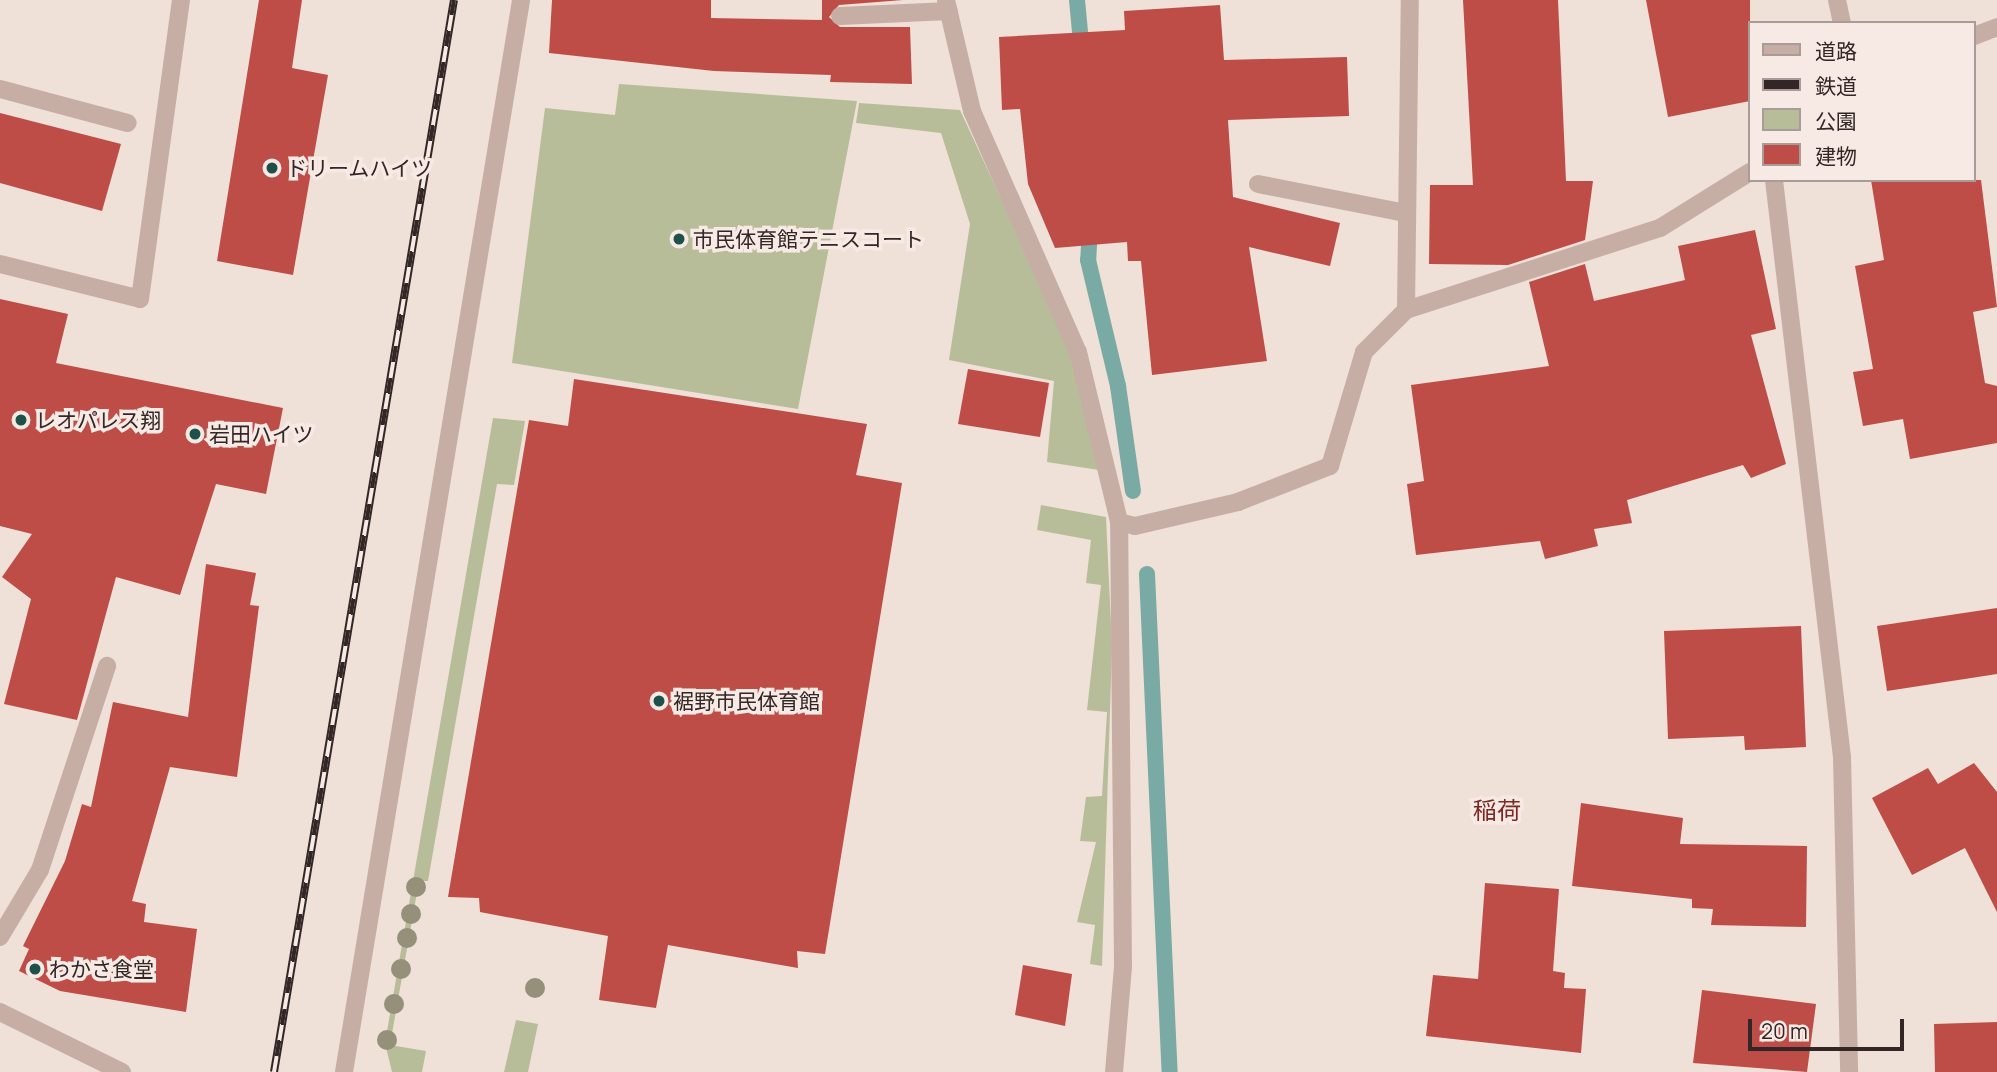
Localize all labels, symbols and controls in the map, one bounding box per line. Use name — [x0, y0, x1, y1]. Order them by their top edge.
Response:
legend — [1748, 21, 1976, 182]
text: 道路 — [1815, 37, 1857, 65]
text: 鉄道 — [1815, 72, 1857, 100]
text: 公園 — [1815, 107, 1857, 135]
text: 建物 — [1815, 142, 1857, 170]
place label: ドリームハイツ — [286, 155, 433, 181]
marker: ドリームハイツ — [264, 160, 280, 176]
place label: 市民体育館テニスコート — [693, 226, 924, 252]
marker: 市民体育館テニスコート — [671, 231, 687, 247]
place label: レオパレス翔 — [35, 407, 161, 433]
marker: レオパレス翔 — [13, 412, 29, 428]
place label: 岩田ハイツ — [209, 421, 314, 447]
marker: 岩田ハイツ — [187, 426, 203, 442]
place label: 裾野市民体育館 — [673, 688, 820, 714]
marker: 裾野市民体育館 — [651, 693, 667, 709]
district label: 稲荷 — [1473, 796, 1521, 824]
place label: わかさ食堂 — [49, 956, 154, 982]
marker: わかさ食堂 — [27, 961, 43, 977]
scale bar — [1752, 1006, 1908, 1050]
text: 20 m — [1761, 1017, 1808, 1045]

